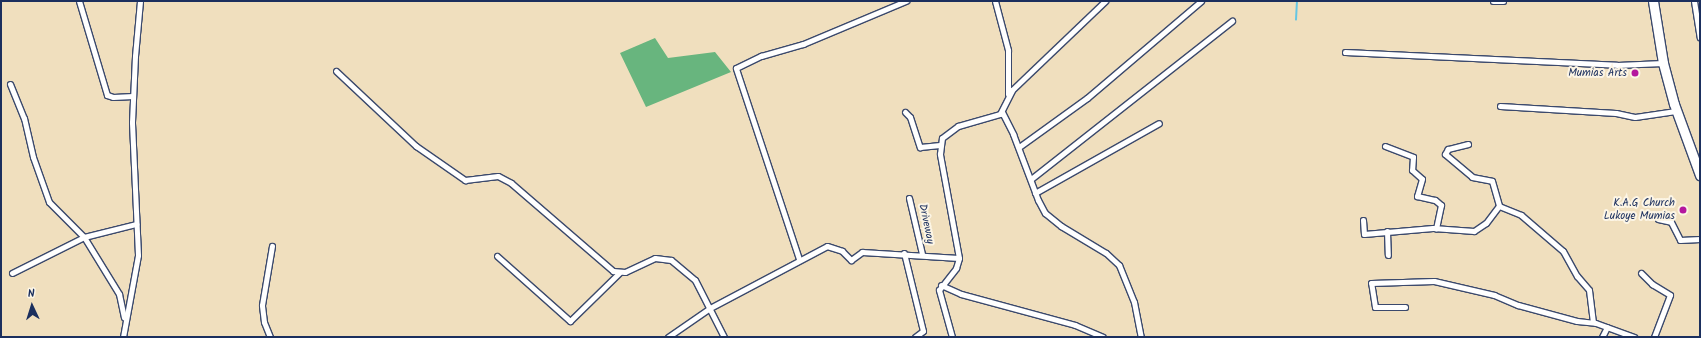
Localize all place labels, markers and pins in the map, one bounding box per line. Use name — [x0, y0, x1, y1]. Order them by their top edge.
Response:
place label: Mumias Arts — [1568, 66, 1627, 80]
marker: Mumias Arts — [1630, 68, 1640, 78]
place label: K.A.G Church Lukoye Mumias — [1604, 197, 1675, 223]
marker: K.A.G Church Lukoye Mumias — [1678, 205, 1688, 215]

